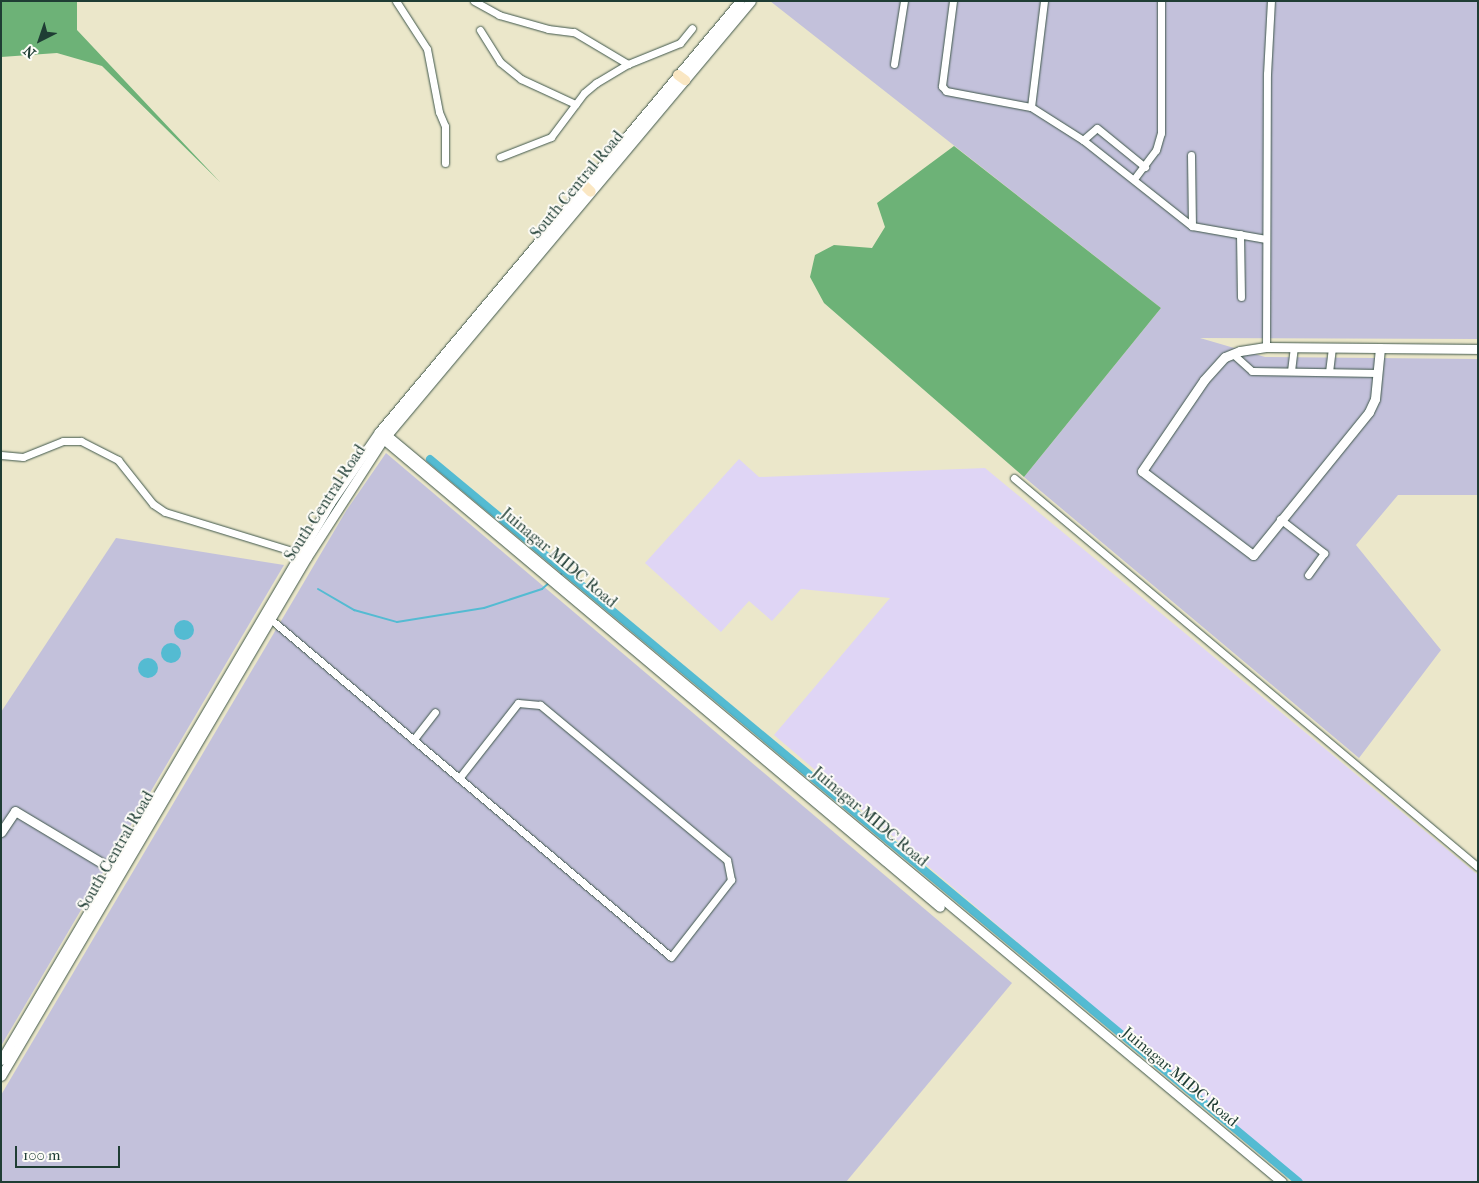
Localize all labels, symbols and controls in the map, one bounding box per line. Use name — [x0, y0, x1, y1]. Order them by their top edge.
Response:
north arrow — [15, 15, 65, 65]
text: N — [20, 42, 39, 62]
street label: South Central Road — [526, 127, 628, 243]
street label: South Central Road — [280, 441, 370, 565]
street label: Juinagar MIDC Road — [497, 504, 621, 612]
street label: Juinagar MIDC Road — [808, 763, 932, 871]
street label: South Central Road — [74, 788, 158, 914]
street label: Juinagar MIDC Road — [1118, 1023, 1242, 1131]
scale bar — [18, 1136, 122, 1168]
text: 100 m — [23, 1146, 61, 1164]

